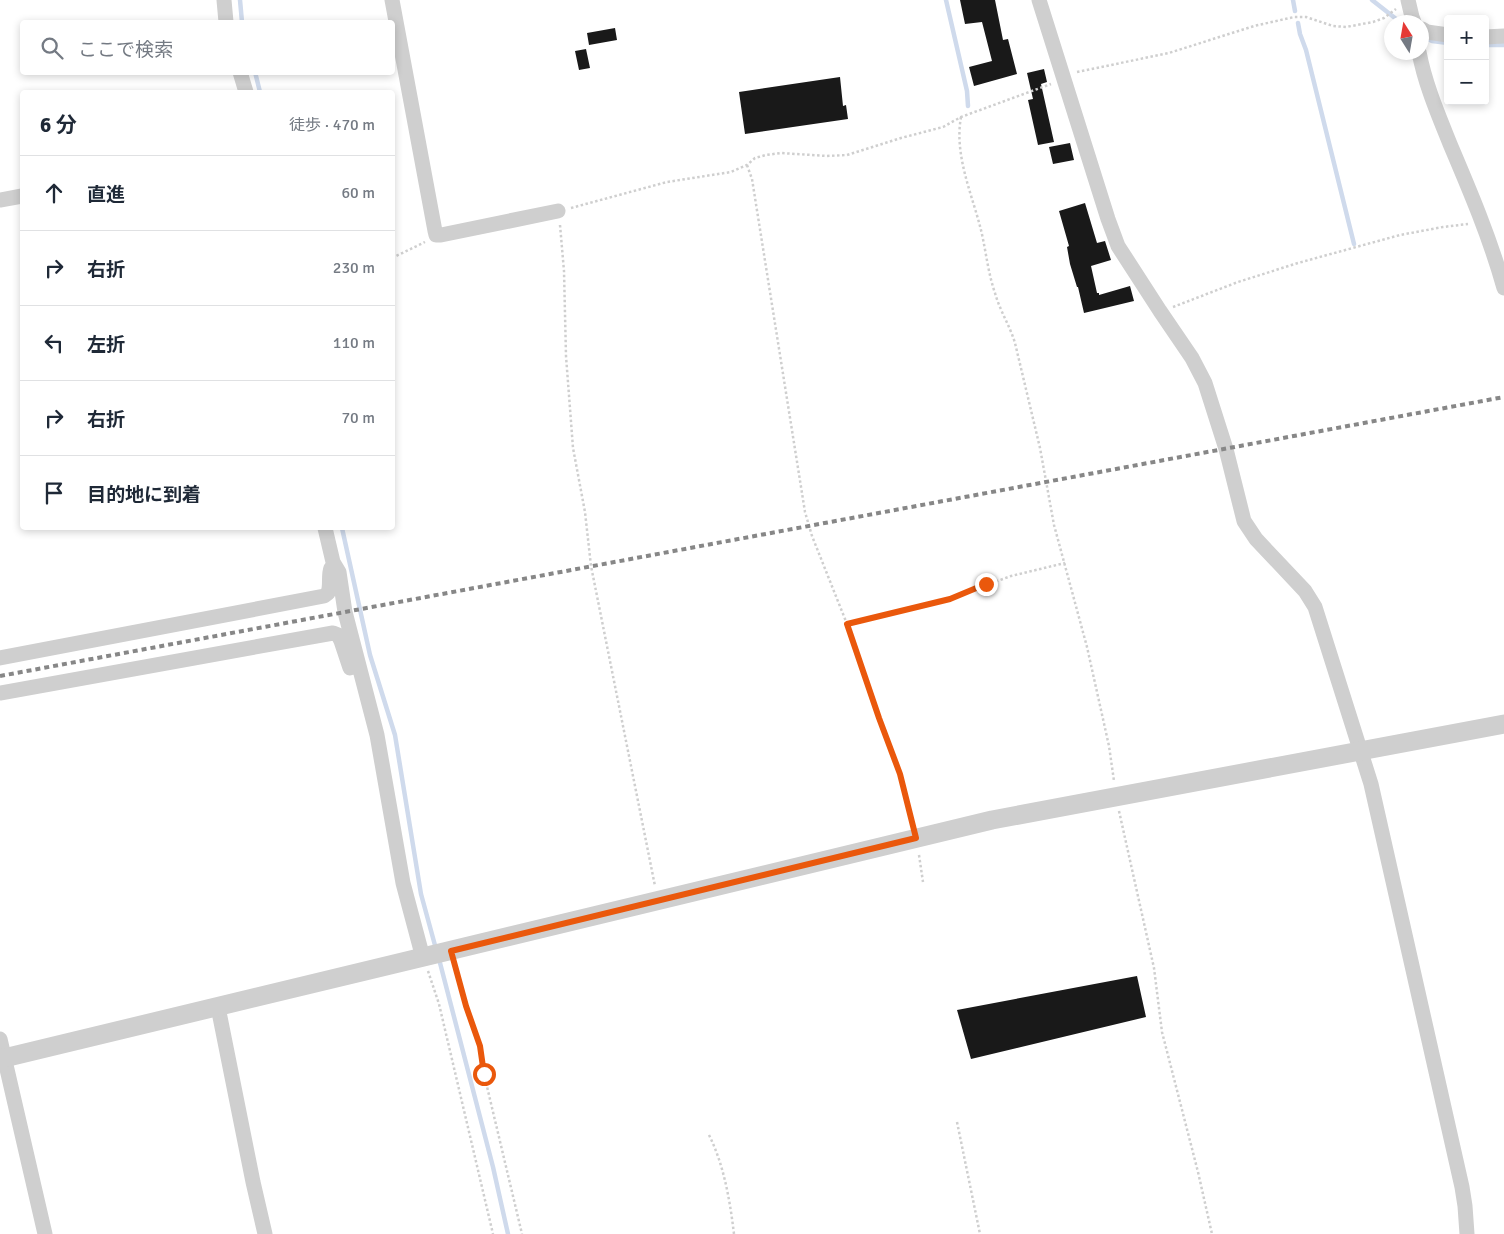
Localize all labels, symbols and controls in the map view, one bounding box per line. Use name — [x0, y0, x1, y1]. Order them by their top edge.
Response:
north arrow — [1384, 15, 1429, 60]
map controls — [1444, 15, 1489, 105]
button: + — [1444, 15, 1489, 60]
search box — [20, 20, 395, 75]
icon: search — [38, 34, 66, 62]
text: ここで検索 — [78, 38, 173, 62]
button: − — [1444, 60, 1489, 105]
text: 6 分 — [40, 112, 77, 138]
text: 徒歩 · 470 m — [289, 115, 375, 135]
icon: ahead — [40, 179, 68, 207]
text: 直進 — [87, 183, 125, 207]
text: 60 m — [341, 183, 375, 203]
icon: right — [40, 254, 68, 282]
text: 右折 — [87, 258, 125, 282]
text: 230 m — [333, 258, 375, 278]
icon: left — [40, 329, 68, 357]
text: 左折 — [87, 333, 125, 357]
text: 110 m — [333, 333, 375, 353]
icon: right — [40, 404, 68, 432]
text: 右折 — [87, 408, 125, 432]
text: 70 m — [341, 408, 375, 428]
icon: arrive — [40, 479, 68, 507]
text: 目的地に到着 — [87, 483, 201, 507]
route end — [975, 573, 998, 596]
route start — [473, 1063, 496, 1086]

